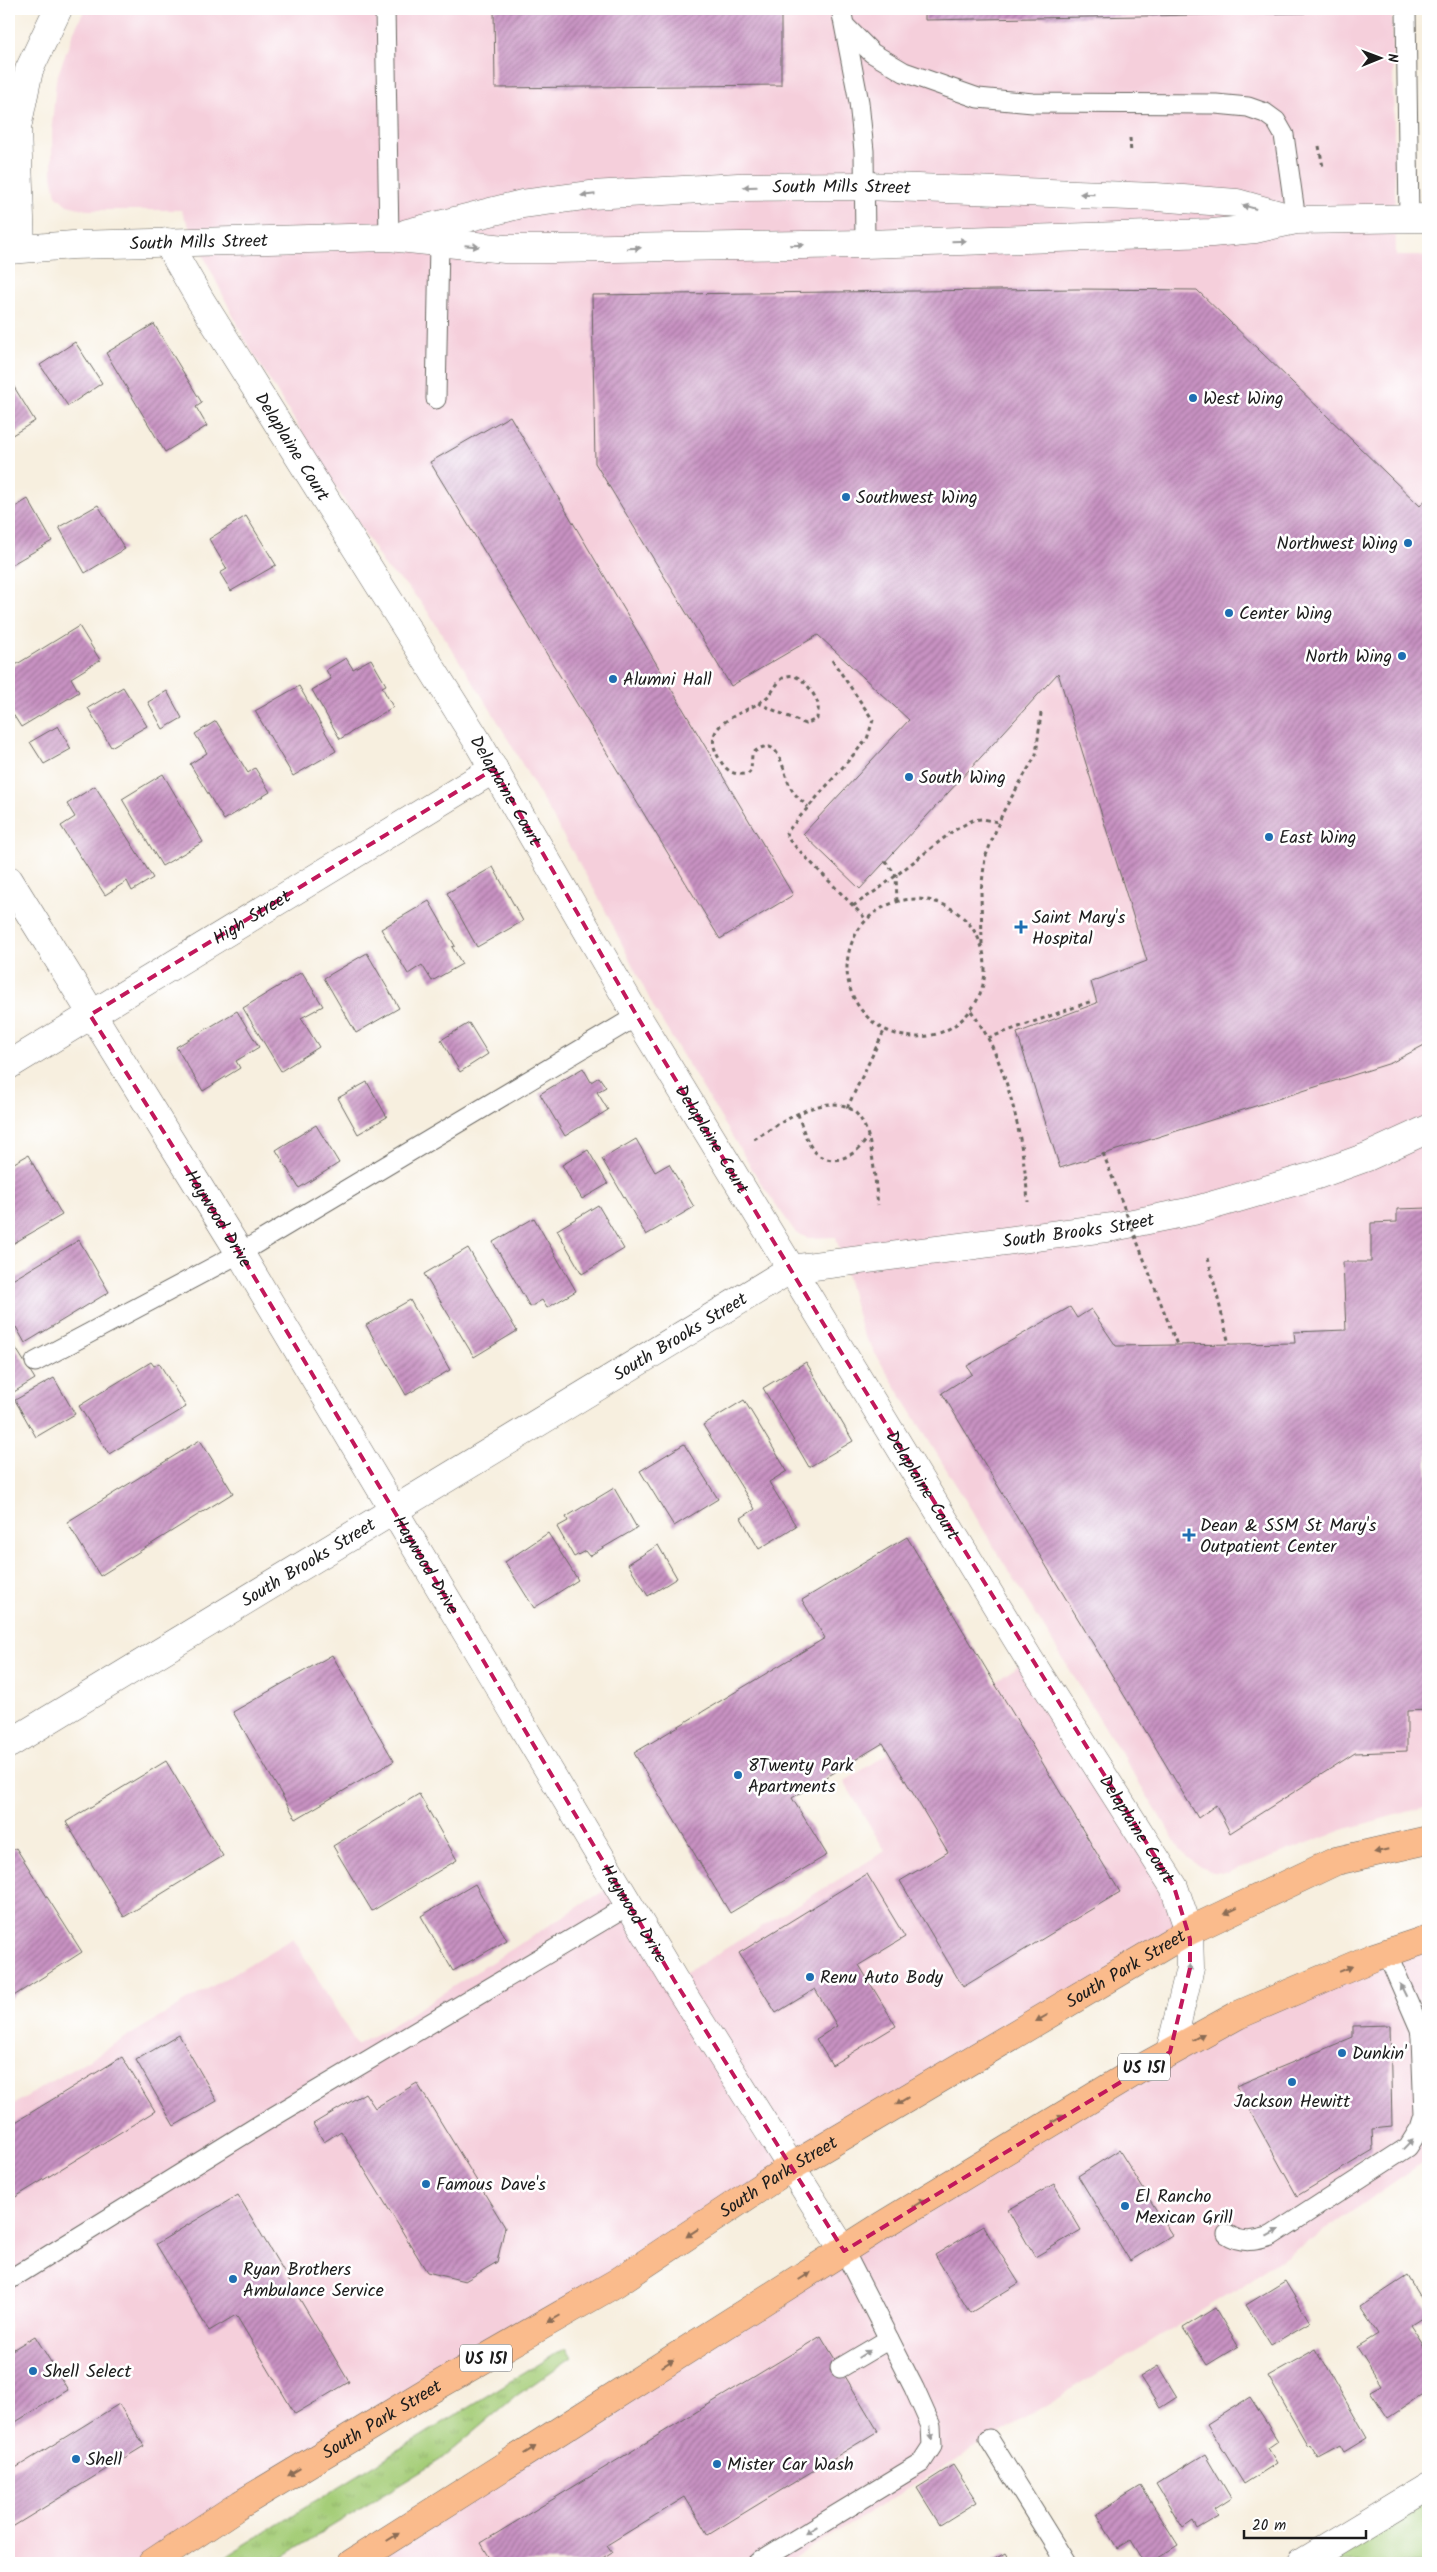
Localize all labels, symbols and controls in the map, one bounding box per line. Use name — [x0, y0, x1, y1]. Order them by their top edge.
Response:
north arrow — [1354, 32, 1404, 82]
text: N — [1381, 53, 1403, 63]
street label: South Mills Street — [772, 173, 912, 204]
one-way arrow — [742, 183, 758, 191]
one-way arrow — [1079, 190, 1095, 198]
one-way arrow — [579, 191, 595, 199]
one-way arrow — [1241, 202, 1256, 210]
street label: South Mills Street — [129, 227, 269, 260]
one-way arrow — [951, 236, 967, 244]
one-way arrow — [789, 241, 805, 249]
one-way arrow — [464, 242, 480, 250]
one-way arrow — [627, 243, 643, 251]
place label: West Wing — [1203, 385, 1284, 414]
street label: Delaplaine Court — [246, 387, 337, 508]
marker: West Wing — [1187, 392, 1199, 404]
place label: Southwest Wing — [856, 484, 978, 513]
marker: Southwest Wing — [840, 491, 852, 503]
place label: Northwest Wing — [1277, 530, 1398, 559]
marker: Northwest Wing — [1402, 537, 1414, 549]
place label: Center Wing — [1239, 600, 1332, 629]
marker: Center Wing — [1223, 607, 1235, 619]
place label: North Wing — [1305, 643, 1392, 672]
marker: North Wing — [1396, 650, 1408, 662]
place label: Alumni Hall — [623, 666, 712, 695]
marker: Alumni Hall — [607, 673, 619, 685]
street label: Delaplaine Court — [461, 731, 549, 853]
place label: South Wing — [919, 764, 1006, 793]
marker: South Wing — [903, 771, 915, 783]
place label: East Wing — [1279, 824, 1356, 853]
marker: East Wing — [1263, 831, 1275, 843]
street label: High Street — [207, 883, 298, 953]
place label: Saint Mary's Hospital — [1032, 904, 1126, 954]
marker: Saint Mary's Hospital — [1014, 920, 1028, 934]
street label: Delaplaine Court — [666, 1080, 756, 1201]
street label: Haywood Drive — [176, 1164, 259, 1274]
street label: South Brooks Street — [1001, 1206, 1158, 1257]
street label: South Brooks Street — [608, 1285, 755, 1390]
street label: Delaplaine Court — [877, 1425, 967, 1547]
street label: Haywood Drive — [384, 1510, 466, 1621]
street label: South Brooks Street — [236, 1511, 383, 1616]
place label: Dean & SSM St Mary's Outpatient Center — [1200, 1512, 1377, 1562]
marker: Dean & SSM St Mary's Outpatient Center — [1182, 1528, 1196, 1542]
place label: 8Twenty Park Apartments — [748, 1752, 854, 1802]
marker: 8Twenty Park Apartments — [732, 1769, 744, 1781]
street label: Delaplaine Court — [1090, 1770, 1182, 1891]
one-way arrow — [1373, 1847, 1388, 1855]
street label: Haywood Drive — [592, 1859, 674, 1969]
one-way arrow — [1224, 1908, 1238, 1916]
street label: South Park Street — [1061, 1922, 1193, 2017]
one-way arrow — [1185, 1962, 1193, 1978]
place label: Renu Auto Body — [820, 1964, 944, 1993]
one-way arrow — [1339, 1965, 1354, 1973]
marker: Renu Auto Body — [804, 1971, 816, 1983]
one-way arrow — [1399, 1983, 1407, 1997]
one-way arrow — [1035, 2013, 1048, 2022]
one-way arrow — [1191, 2033, 1206, 2041]
place label: Dunkin' — [1352, 2040, 1407, 2069]
marker: Dunkin' — [1336, 2047, 1348, 2059]
road number: US 151 — [1118, 2054, 1170, 2080]
marker: Jackson Hewitt — [1286, 2076, 1298, 2088]
place label: Jackson Hewitt — [1234, 2088, 1351, 2117]
one-way arrow — [895, 2096, 908, 2105]
one-way arrow — [1051, 2114, 1064, 2123]
street label: South Park Street — [714, 2129, 845, 2227]
one-way arrow — [1402, 2138, 1414, 2150]
place label: Famous Dave's — [436, 2171, 546, 2200]
marker: Famous Dave's — [420, 2178, 432, 2190]
place label: El Rancho Mexican Grill — [1135, 2183, 1233, 2233]
one-way arrow — [913, 2198, 926, 2208]
marker: El Rancho Mexican Grill — [1119, 2200, 1131, 2212]
one-way arrow — [685, 2228, 699, 2238]
one-way arrow — [1266, 2229, 1279, 2238]
place label: Ryan Brothers Ambulance Service — [243, 2256, 384, 2306]
one-way arrow — [798, 2271, 811, 2281]
marker: Ryan Brothers Ambulance Service — [227, 2273, 239, 2285]
one-way arrow — [547, 2315, 562, 2323]
road number: US 151 — [460, 2344, 512, 2372]
one-way arrow — [858, 2349, 871, 2358]
place label: Shell Select — [43, 2358, 133, 2387]
one-way arrow — [661, 2358, 674, 2368]
marker: Shell Select — [27, 2365, 39, 2377]
street label: South Park Street — [317, 2373, 449, 2468]
one-way arrow — [927, 2426, 935, 2442]
one-way arrow — [524, 2445, 537, 2455]
place label: Shell — [86, 2446, 123, 2475]
place label: Mister Car Wash — [727, 2451, 854, 2480]
marker: Shell — [70, 2453, 82, 2465]
marker: Mister Car Wash — [711, 2458, 723, 2470]
one-way arrow — [287, 2468, 300, 2477]
scale bar — [1244, 2507, 1367, 2539]
text: 20 m — [1252, 2514, 1286, 2538]
one-way arrow — [804, 2526, 817, 2535]
one-way arrow — [386, 2532, 400, 2542]

